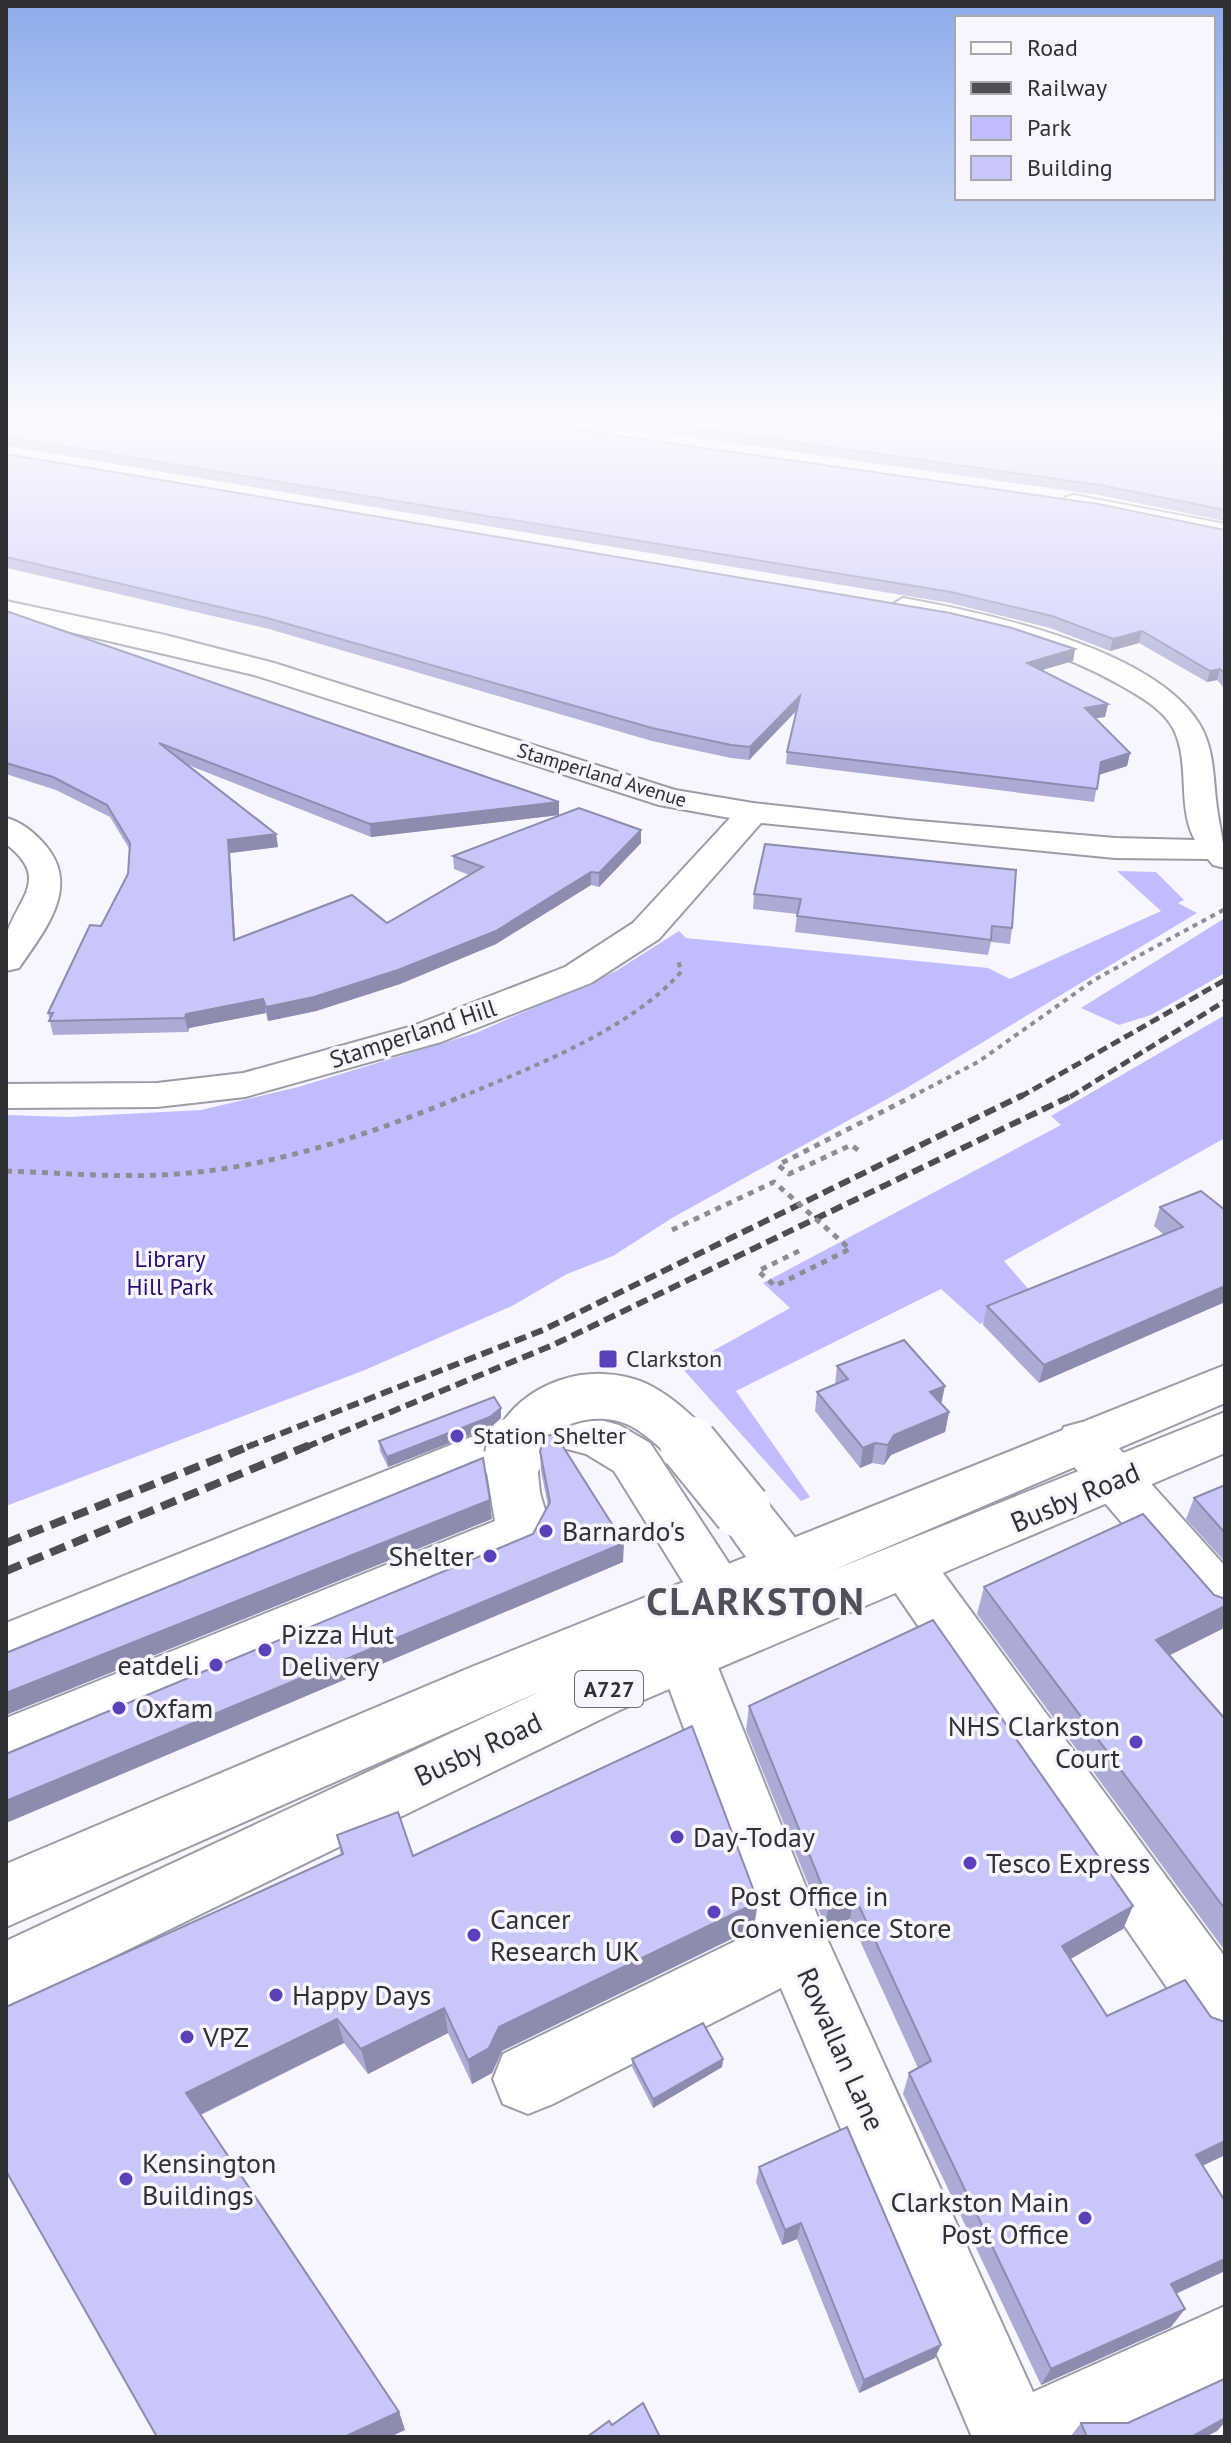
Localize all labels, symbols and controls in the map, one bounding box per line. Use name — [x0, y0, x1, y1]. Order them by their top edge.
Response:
legend — [955, 16, 1215, 200]
text: Road — [1027, 32, 1078, 63]
text: Railway — [1027, 72, 1107, 103]
text: Park — [1027, 112, 1072, 143]
text: Building — [1027, 152, 1113, 183]
street label: Stamperland Avenue — [514, 737, 690, 813]
street label: Stamperland Hill — [326, 992, 500, 1075]
park label: Library Hill Park — [126, 1243, 214, 1302]
place label: Clarkston — [626, 1343, 722, 1374]
marker: Clarkston — [597, 1348, 619, 1370]
place label: Station Shelter — [473, 1420, 626, 1451]
marker: Station Shelter — [448, 1427, 466, 1445]
street label: Busby Road — [1005, 1453, 1145, 1540]
place label: Barnardo's — [562, 1512, 685, 1549]
marker: Barnardo's — [537, 1522, 555, 1540]
place label: Shelter — [388, 1537, 474, 1574]
marker: Shelter — [481, 1547, 499, 1565]
district label: CLARKSTON — [646, 1576, 866, 1625]
place label: Pizza Hut Delivery — [281, 1615, 394, 1684]
marker: Pizza Hut Delivery — [256, 1641, 274, 1659]
place label: eatdeli — [117, 1646, 200, 1683]
marker: eatdeli — [207, 1656, 225, 1674]
road number: A727 — [575, 1671, 643, 1707]
place label: Oxfam — [135, 1689, 213, 1726]
marker: Oxfam — [110, 1699, 128, 1717]
street label: Busby Road — [408, 1703, 548, 1794]
place label: NHS Clarkston Court — [948, 1707, 1120, 1776]
marker: NHS Clarkston Court — [1127, 1733, 1145, 1751]
place label: Day-Today — [693, 1818, 815, 1855]
marker: Day-Today — [668, 1828, 686, 1846]
place label: Tesco Express — [986, 1844, 1150, 1881]
marker: Tesco Express — [961, 1854, 979, 1872]
place label: Post Office in Convenience Store — [730, 1877, 952, 1946]
place label: Cancer Research UK — [490, 1900, 640, 1969]
marker: Post Office in Convenience Store — [705, 1903, 723, 1921]
marker: Cancer Research UK — [465, 1926, 483, 1944]
street label: Rowallan Lane — [789, 1961, 894, 2136]
place label: Happy Days — [292, 1976, 431, 2013]
marker: Happy Days — [267, 1986, 285, 2004]
place label: VPZ — [202, 2018, 249, 2055]
marker: VPZ — [178, 2028, 196, 2046]
place label: Kensington Buildings — [142, 2144, 276, 2213]
marker: Kensington Buildings — [117, 2170, 135, 2188]
place label: Clarkston Main Post Office — [890, 2183, 1069, 2252]
marker: Clarkston Main Post Office — [1076, 2209, 1094, 2227]

